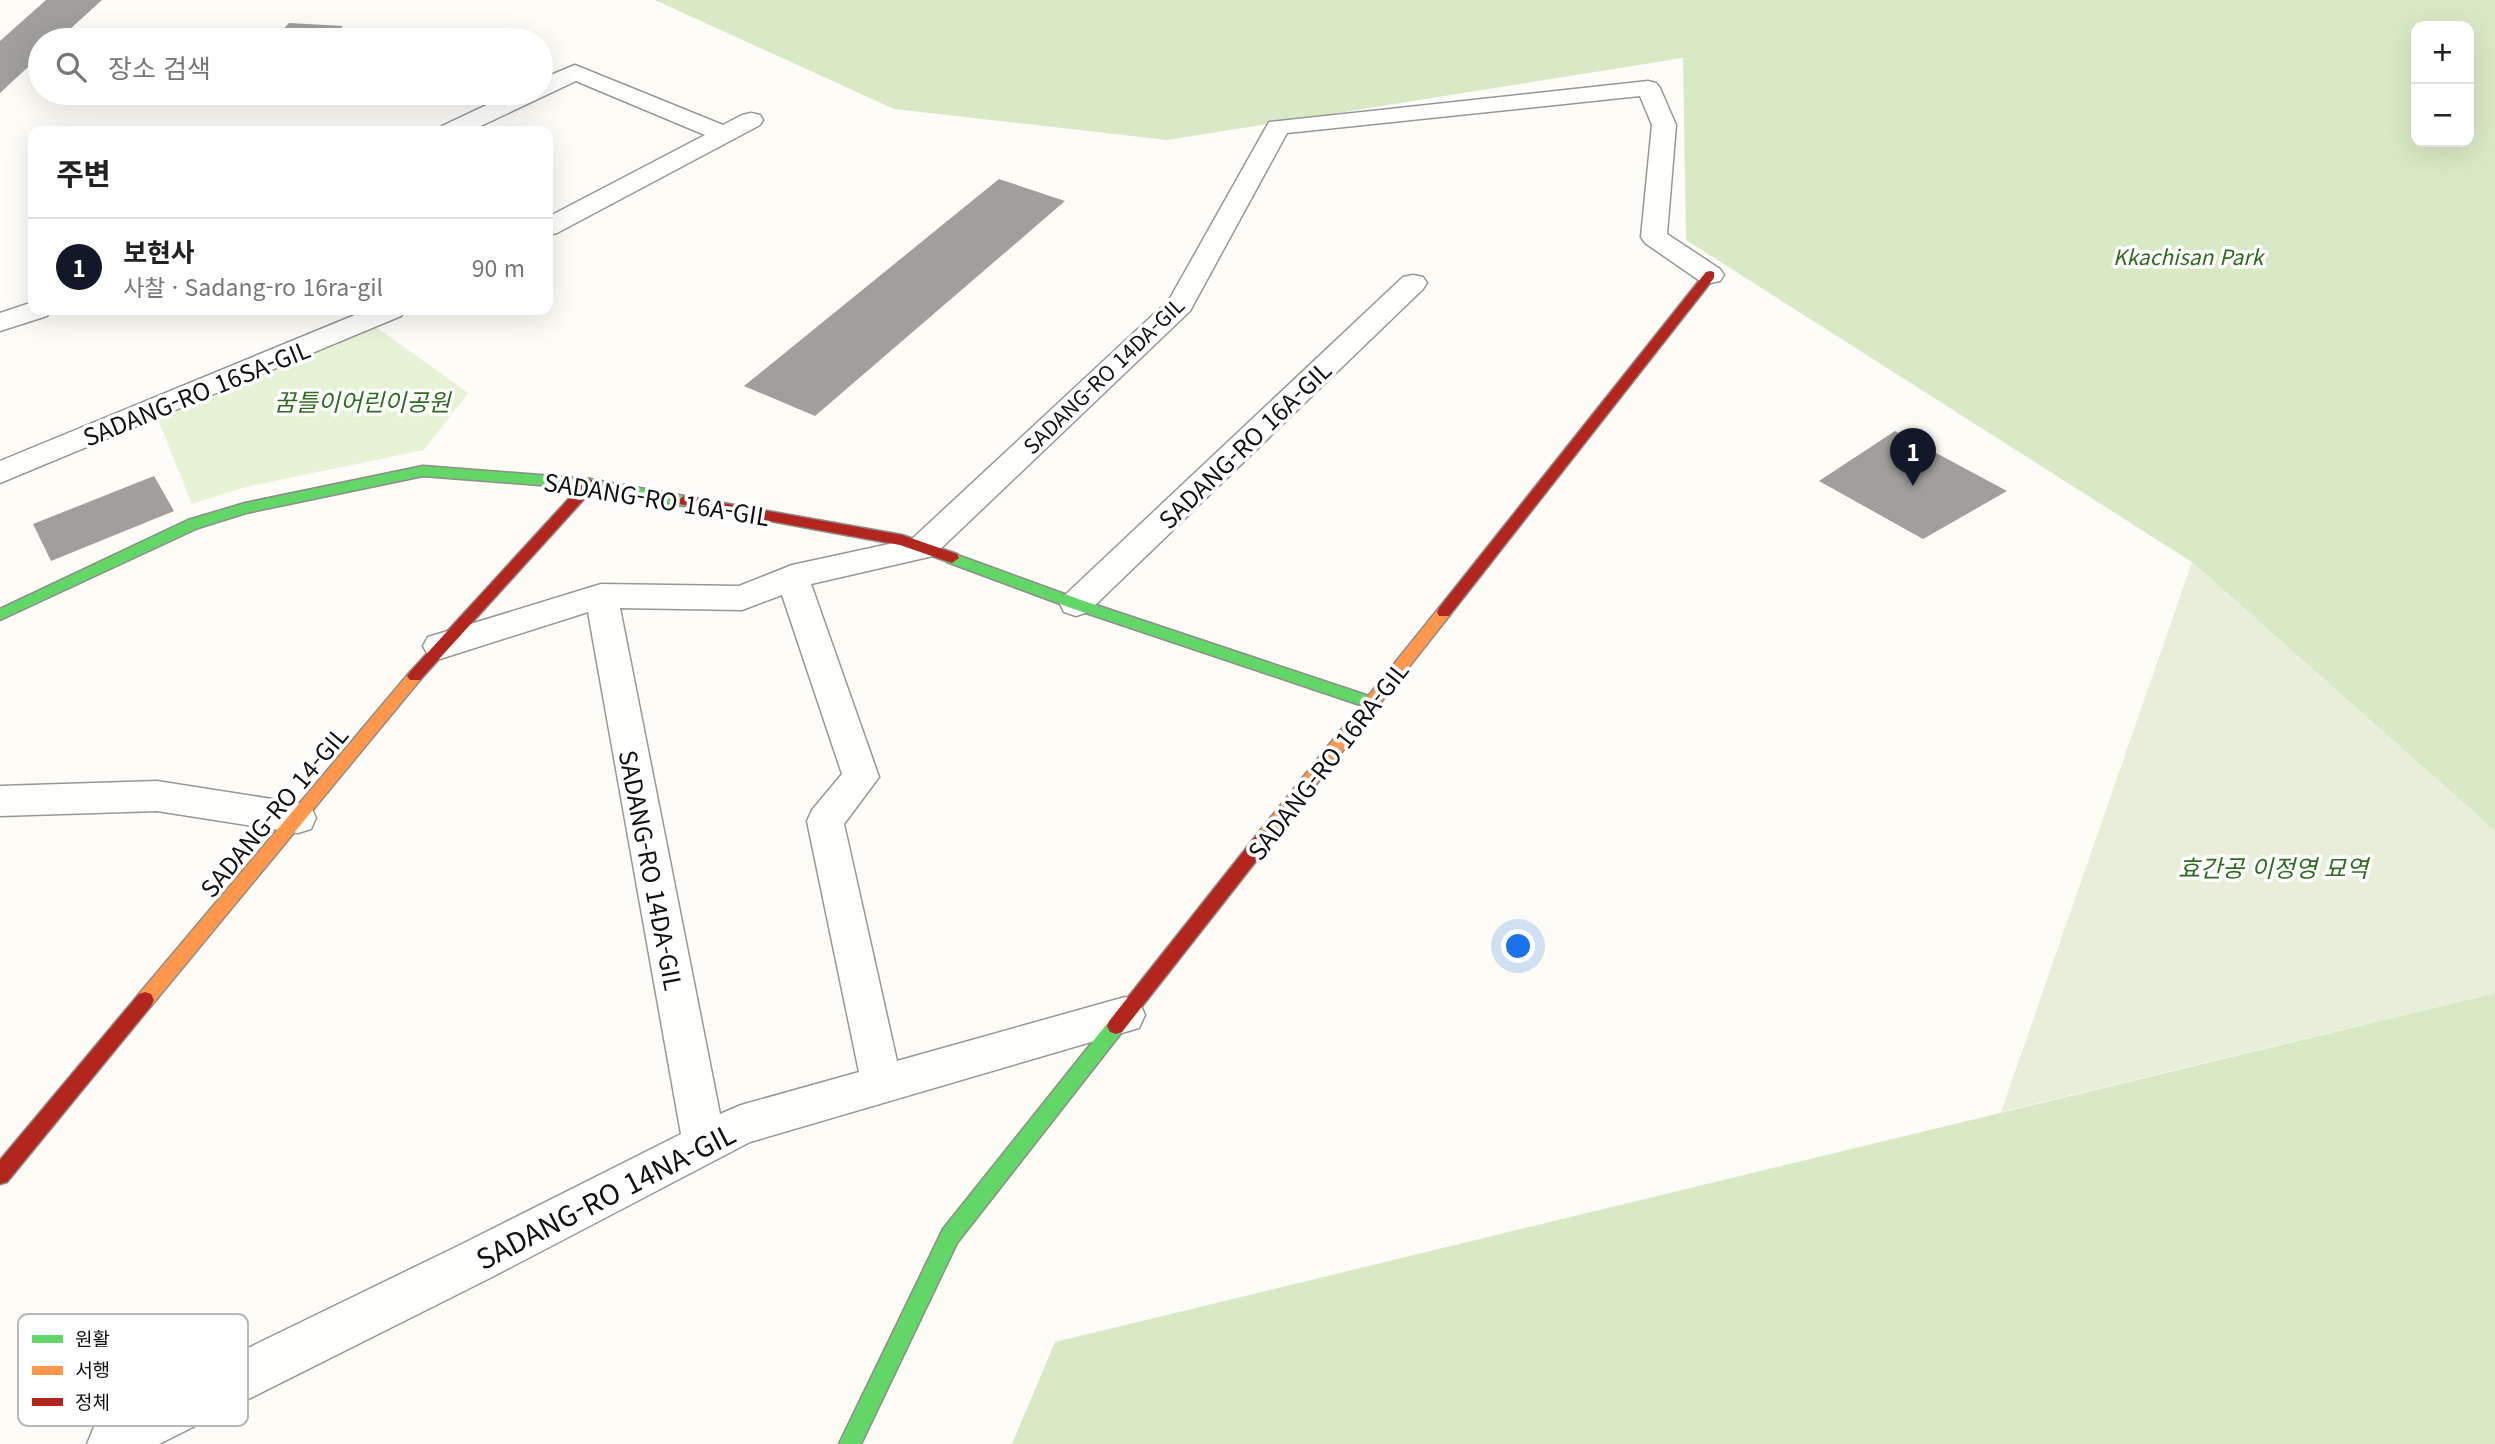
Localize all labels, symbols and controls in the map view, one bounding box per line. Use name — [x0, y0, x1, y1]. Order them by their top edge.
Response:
map controls — [2411, 21, 2474, 147]
button: + — [2411, 21, 2474, 84]
search box — [28, 28, 553, 105]
icon: search — [52, 48, 90, 86]
text: 장소 검색 — [108, 48, 211, 85]
button: − — [2411, 84, 2474, 147]
text: 주변 — [56, 150, 111, 194]
text: 보현사 — [123, 232, 195, 269]
park label: Kkachisan Park — [2113, 241, 2265, 271]
text: 1 — [72, 250, 86, 284]
text: 90 m — [472, 250, 525, 284]
text: 사찰 · Sadang-ro 16ra-gil — [123, 269, 383, 303]
street label: SADANG-RO 14DA-GIL — [1016, 290, 1190, 460]
street label: SADANG-RO 16SA-GIL — [77, 330, 315, 454]
street label: SADANG-RO 16A-GIL — [1150, 352, 1338, 536]
park label: 꿈틀이어린이공원 — [274, 383, 452, 418]
pin: 1 — [1890, 428, 1936, 486]
street label: SADANG-RO 16A-GIL — [542, 463, 772, 533]
street label: SADANG-RO 16RA-GIL — [1238, 654, 1416, 866]
street label: SADANG-RO 14-GIL — [191, 718, 355, 904]
street label: SADANG-RO 14DA-GIL — [612, 747, 692, 993]
park label: 효간공 이정영 묘역 — [2178, 849, 2371, 884]
your location — [1501, 929, 1535, 963]
street label: SADANG-RO 14NA-GIL — [468, 1112, 742, 1278]
legend — [18, 1314, 248, 1426]
text: 원활 — [75, 1324, 110, 1351]
text: 서행 — [75, 1355, 110, 1382]
text: 정체 — [75, 1387, 110, 1414]

